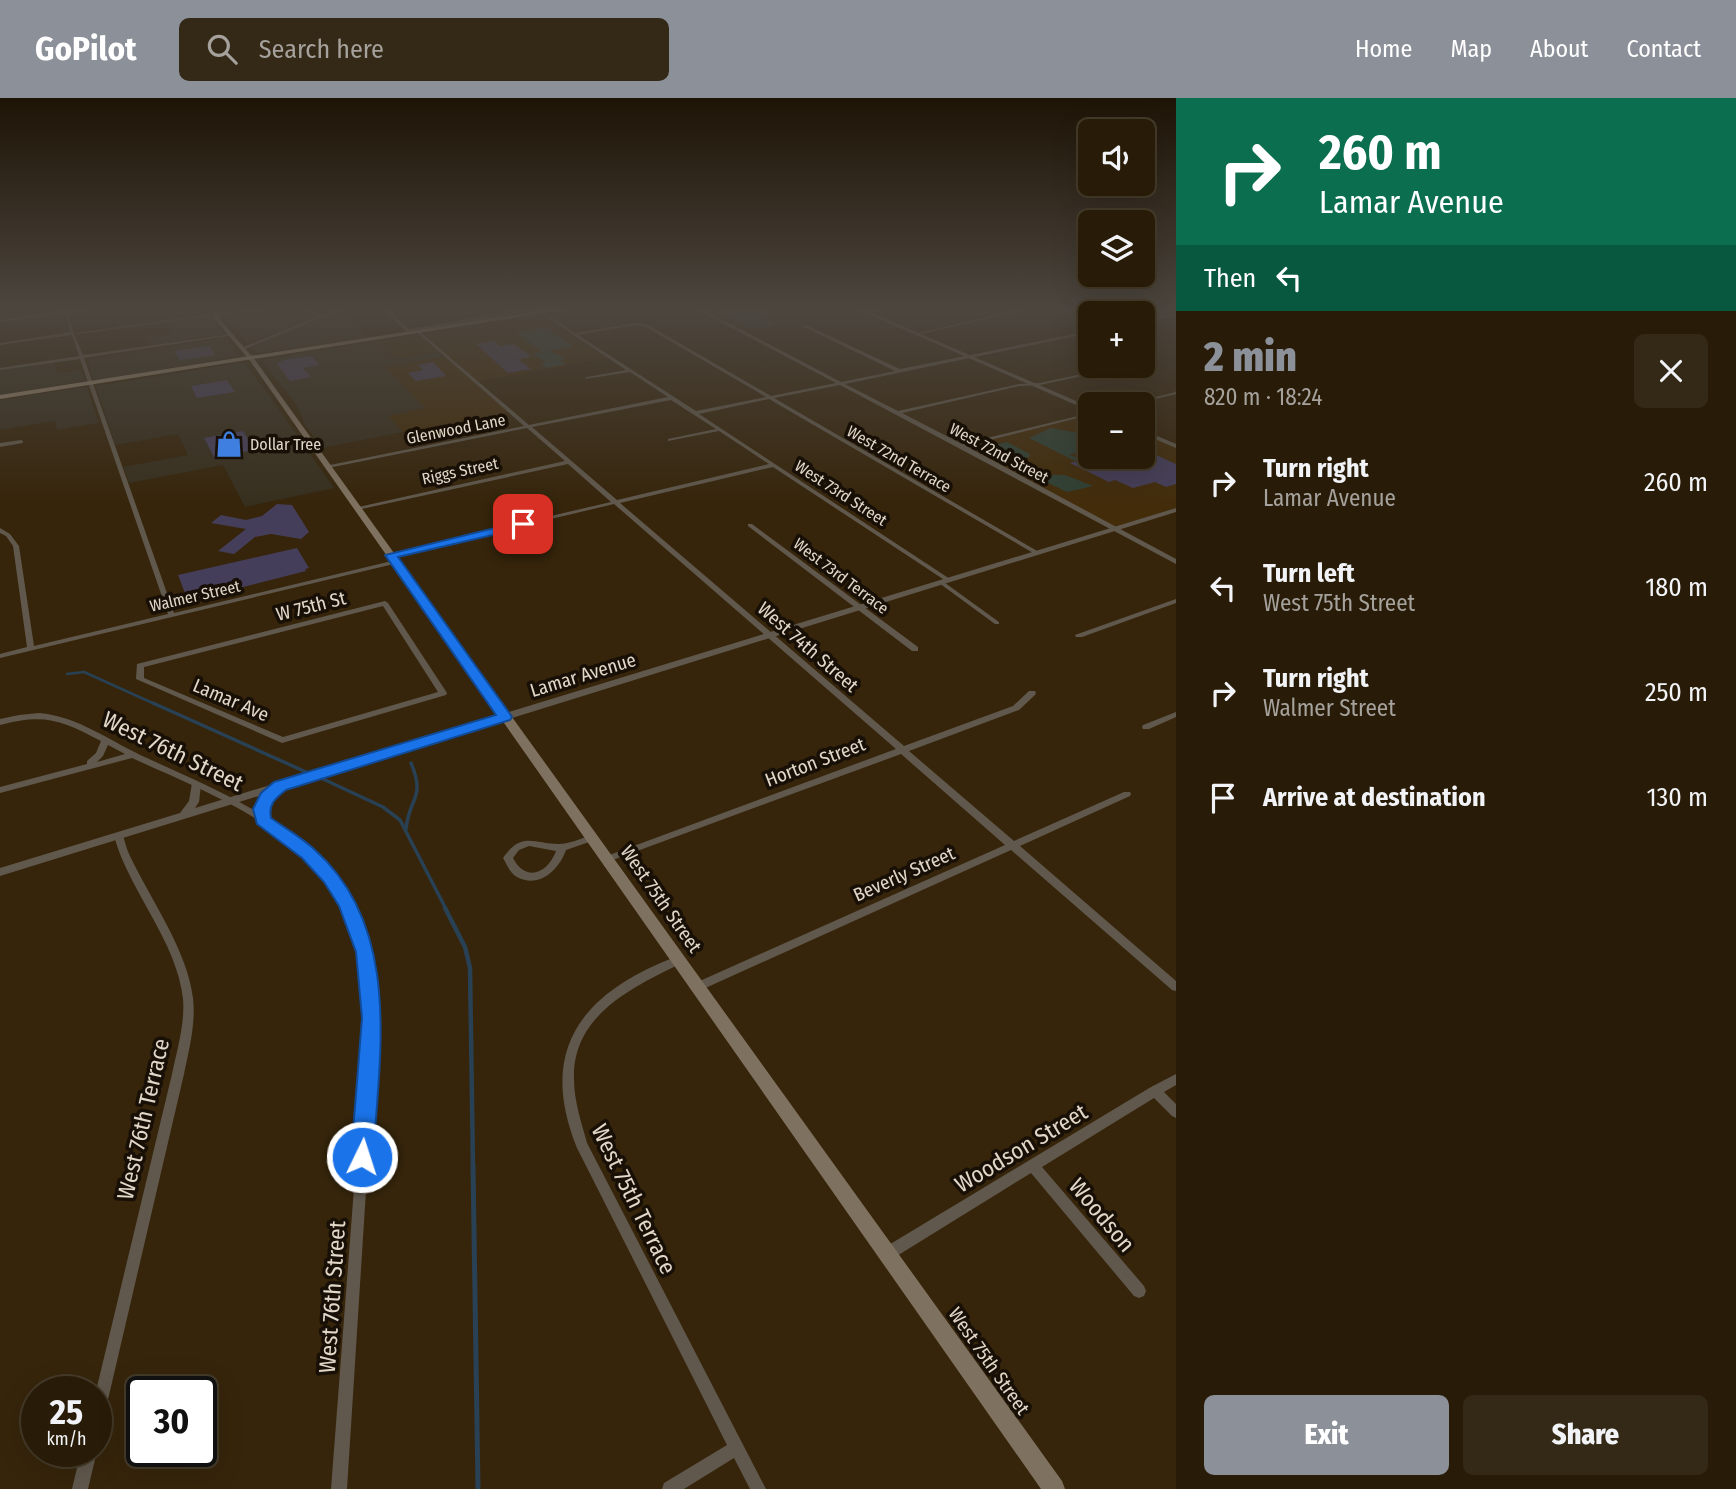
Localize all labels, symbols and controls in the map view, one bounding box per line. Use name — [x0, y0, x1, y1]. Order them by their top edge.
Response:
search box — [179, 18, 669, 81]
text: GoPilot — [35, 29, 137, 69]
icon: search — [203, 30, 241, 68]
text: Search here — [259, 34, 384, 65]
text: Home — [1355, 35, 1412, 63]
text: Map — [1450, 35, 1492, 63]
text: About — [1530, 35, 1588, 63]
text: Contact — [1626, 35, 1701, 63]
map controls — [1078, 119, 1155, 469]
button: sound — [1078, 119, 1155, 196]
text: 260 m — [1319, 123, 1442, 182]
icon: right — [1204, 126, 1295, 217]
text: Lamar Avenue — [1319, 183, 1504, 221]
button: layers — [1078, 210, 1155, 287]
icon: left — [1270, 259, 1308, 297]
text: Then — [1204, 263, 1256, 294]
button: + — [1078, 301, 1155, 378]
text: 2 min — [1204, 332, 1297, 382]
button: close — [1634, 334, 1708, 408]
text: 820 m · 18:24 — [1204, 383, 1322, 411]
button: − — [1078, 392, 1155, 469]
street label: Glenwood Lane — [405, 410, 507, 448]
street label: West 72nd Street — [946, 419, 1052, 487]
street label: West 72nd Terrace — [844, 422, 955, 497]
shop icon: Dollar Tree — [214, 429, 244, 459]
place label: Dollar Tree — [250, 435, 321, 454]
street label: Riggs Street — [420, 453, 501, 488]
text: Turn right — [1263, 453, 1369, 484]
street label: West 73rd Street — [791, 456, 891, 530]
icon: right — [1204, 464, 1242, 502]
text: 260 m — [1644, 467, 1708, 498]
text: Lamar Avenue — [1263, 484, 1396, 512]
pin — [493, 494, 553, 554]
icon: arrive — [504, 505, 542, 543]
street label: West 73rd Terrace — [790, 534, 892, 618]
text: Turn left — [1263, 558, 1355, 589]
icon: left — [1204, 569, 1242, 607]
text: 180 m — [1645, 572, 1708, 603]
street label: Walmer Street — [148, 576, 243, 616]
street label: W 75th St — [274, 586, 349, 626]
text: West 75th Street — [1263, 589, 1415, 617]
street label: West 74th Street — [753, 597, 864, 697]
street label: Lamar Avenue — [527, 648, 639, 702]
text: Turn right — [1263, 663, 1369, 694]
street label: Lamar Ave — [190, 674, 272, 726]
icon: right — [1204, 674, 1242, 712]
text: 250 m — [1645, 677, 1708, 708]
text: Walmer Street — [1263, 694, 1396, 722]
street label: West 76th Street — [98, 705, 248, 797]
street label: Horton Street — [762, 732, 869, 792]
icon: arrive — [1204, 779, 1242, 817]
text: Arrive at destination — [1263, 782, 1486, 813]
text: 130 m — [1646, 782, 1708, 813]
street label: West 75th Street — [616, 841, 707, 958]
street label: Beverly Street — [850, 841, 959, 907]
street label: West 76th Terrace — [111, 1036, 175, 1202]
street label: Woodson Street — [950, 1097, 1093, 1199]
street label: West 75th Terrace — [586, 1119, 682, 1279]
position arrow — [325, 1120, 399, 1194]
street label: Woodson — [1063, 1172, 1141, 1258]
street label: West 76th Street — [313, 1219, 351, 1374]
street label: West 75th Street — [944, 1303, 1035, 1420]
speed limit sign: 30 — [126, 1376, 217, 1467]
text: 25 — [50, 1391, 83, 1433]
button: Exit — [1204, 1395, 1449, 1475]
button: Share — [1463, 1395, 1708, 1475]
text: km/h — [46, 1428, 87, 1450]

